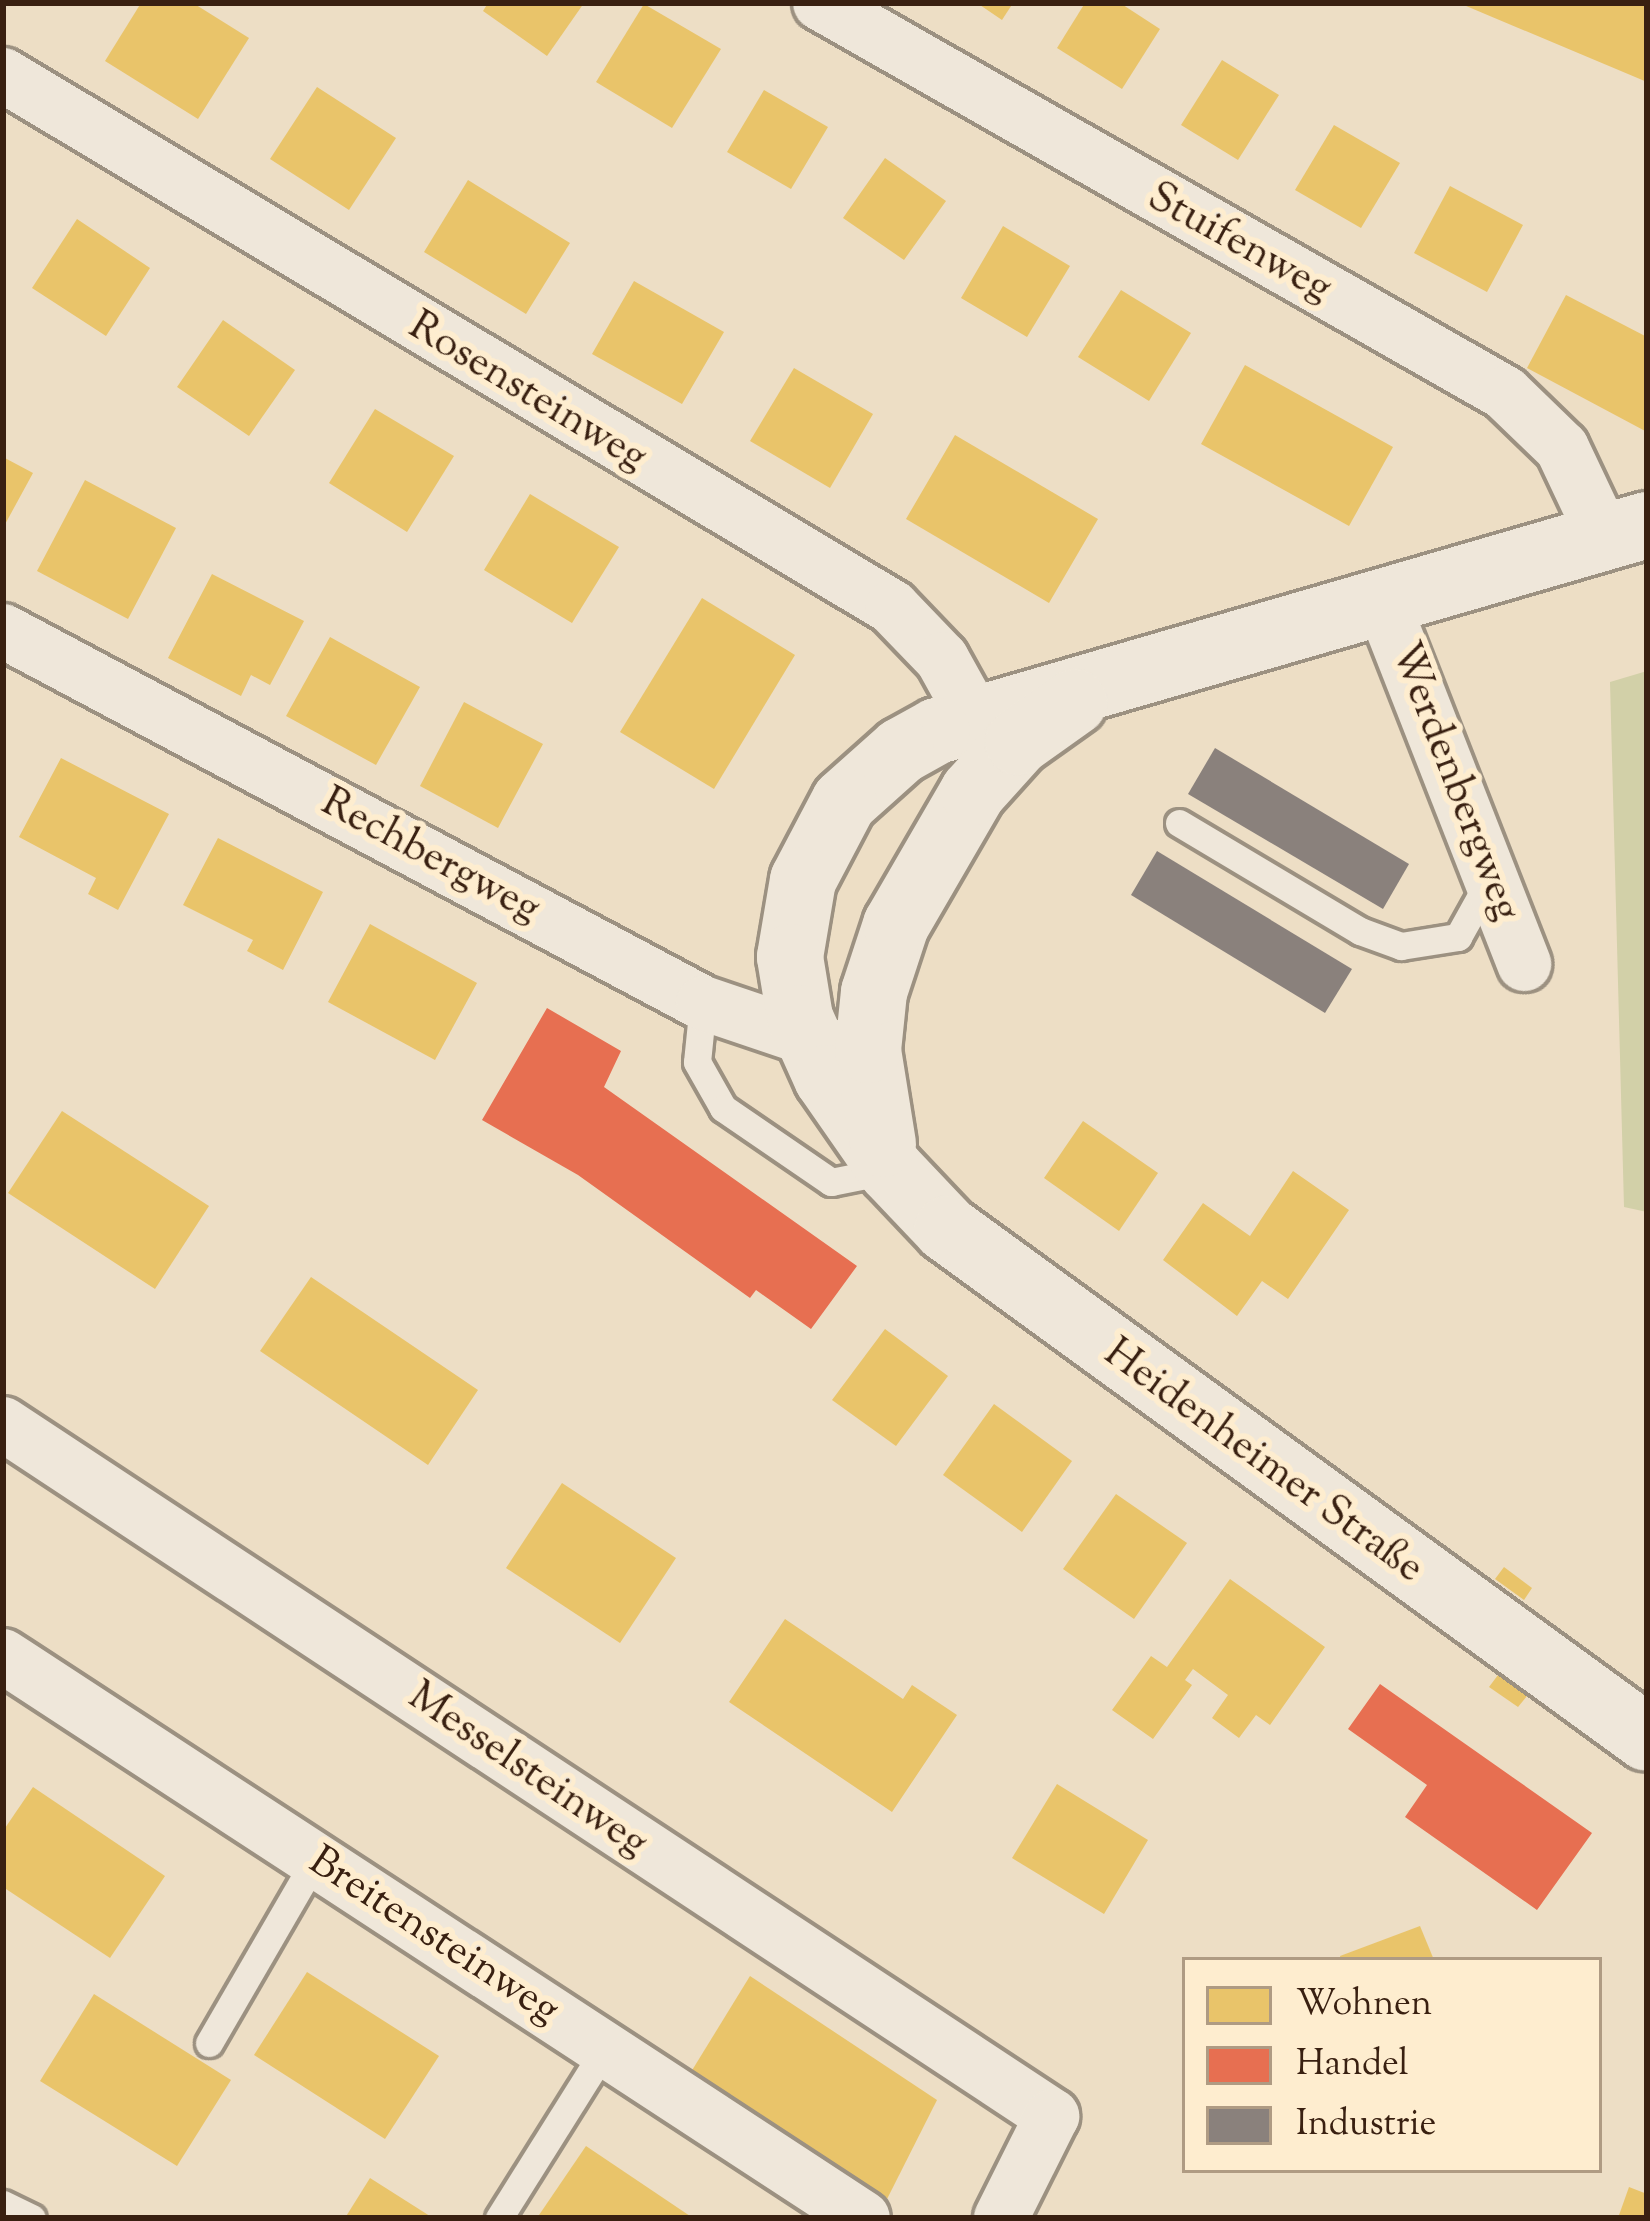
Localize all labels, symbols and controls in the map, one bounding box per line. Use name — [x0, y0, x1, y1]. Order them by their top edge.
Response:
street label: Stuifenweg — [1138, 173, 1340, 315]
street label: Rosensteinweg — [399, 302, 655, 484]
street label: Werdenbergweg — [1378, 636, 1530, 928]
street label: Rechbergweg — [312, 778, 548, 936]
street label: Heidenheimer Straße — [1093, 1329, 1433, 1595]
street label: Messelsteinweg — [398, 1672, 656, 1870]
street label: Breitensteinweg — [298, 1837, 568, 2037]
legend — [1182, 1957, 1602, 2173]
text: Wohnen — [1296, 1979, 1432, 2031]
text: Handel — [1296, 2039, 1409, 2091]
text: Industrie — [1296, 2099, 1436, 2151]

